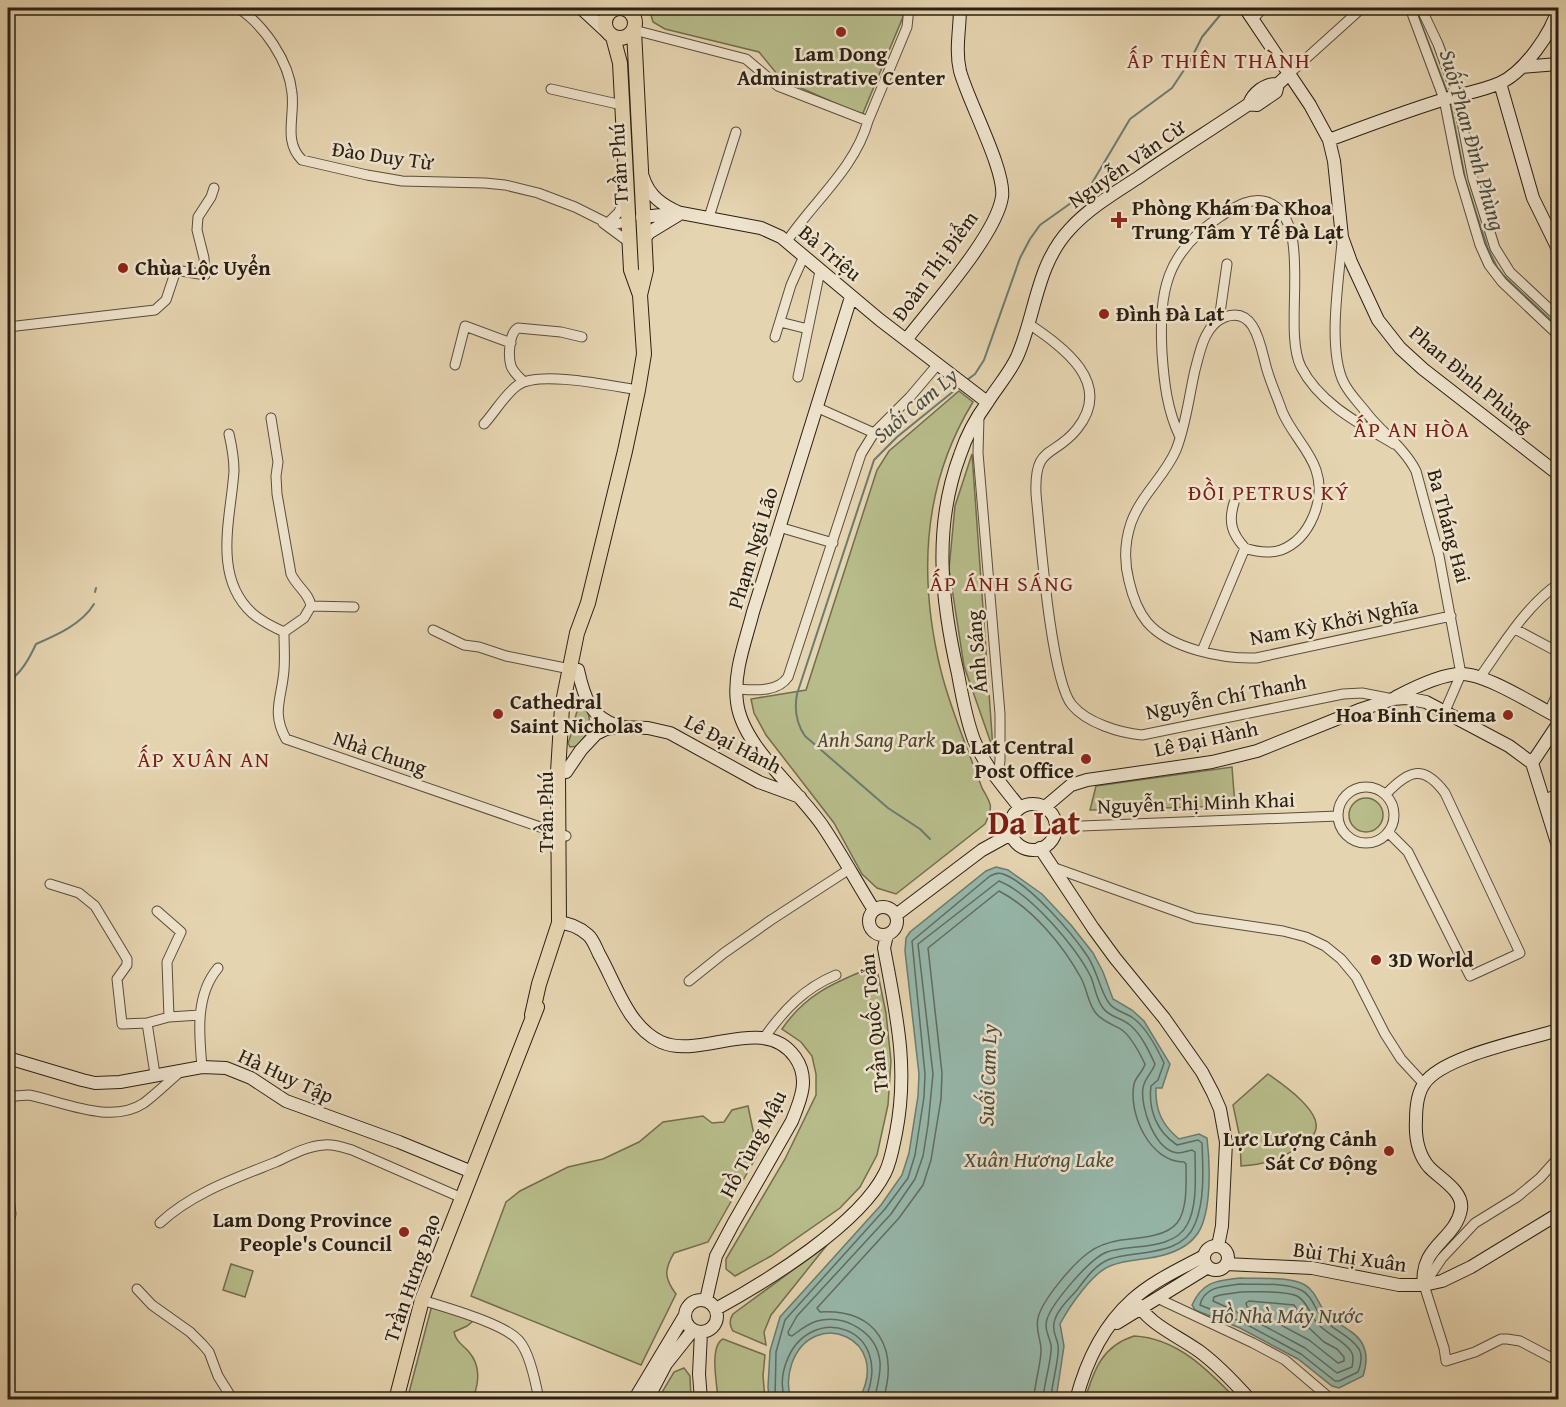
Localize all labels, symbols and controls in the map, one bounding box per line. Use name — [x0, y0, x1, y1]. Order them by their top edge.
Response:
marker: Lam Dong Administrative Center — [834, 25, 848, 39]
place label: Lam Dong Administrative Center — [737, 38, 945, 93]
district label: ẤP THIÊN THÀNH — [1127, 44, 1311, 76]
water label: Suối Phan Đình Phùng — [1432, 46, 1514, 234]
street label: Nguyễn Văn Cừ — [1062, 111, 1192, 216]
street label: Trần Phú — [601, 122, 636, 205]
street label: Đào Duy Từ — [330, 133, 437, 178]
place label: Phòng Khám Đa Khoa Trung Tâm Y Tế Đà Lạt — [1132, 192, 1344, 247]
street label: Đoàn Thị Điểm — [884, 204, 985, 327]
marker: Phòng Khám Đa Khoa Trung Tâm Y Tế Đà Lạt — [1110, 211, 1128, 229]
street label: Bà Triệu — [792, 217, 869, 289]
place label: Chùa Lộc Uyển — [135, 252, 271, 283]
marker: Chùa Lộc Uyển — [116, 261, 130, 275]
place label: Đình Đà Lạt — [1116, 298, 1224, 329]
marker: Đình Đà Lạt — [1097, 307, 1111, 321]
street label: Phan Đình Phùng — [1403, 318, 1540, 440]
water label: Suối Cam Ly — [865, 360, 965, 450]
district label: ẤP AN HÒA — [1353, 413, 1471, 445]
street label: Ba Tháng Hai — [1419, 466, 1480, 586]
district label: ĐỒI PETRUS KÝ — [1188, 476, 1350, 508]
street label: Phạm Ngũ Lão — [719, 483, 786, 613]
district label: ẤP ÁNH SÁNG — [929, 567, 1075, 599]
street label: Nam Kỳ Khởi Nghĩa — [1247, 590, 1421, 653]
street label: Ánh Sáng — [957, 609, 996, 695]
street label: Nguyễn Chí Thanh — [1143, 666, 1309, 727]
place label: Cathedral Saint Nicholas — [510, 686, 643, 741]
place label: Hoa Binh Cinema — [1336, 699, 1496, 730]
street label: Lê Đại Hành — [679, 706, 787, 781]
marker: Cathedral Saint Nicholas — [491, 707, 505, 721]
marker: Hoa Binh Cinema — [1501, 708, 1515, 722]
street label: Lê Đại Hành — [1151, 712, 1261, 765]
street label: Nhà Chung — [329, 722, 432, 783]
park label: Anh Sang Park — [816, 724, 935, 755]
place label: Da Lat Central Post Office — [941, 731, 1074, 786]
district label: ẤP XUÂN AN — [137, 743, 271, 775]
marker: Da Lat Central Post Office — [1079, 752, 1093, 766]
street label: Trần Phú — [530, 771, 561, 853]
street label: Nguyễn Thị Minh Khai — [1097, 784, 1295, 821]
district label: Da Lat — [988, 798, 1081, 846]
place label: 3D World — [1388, 944, 1474, 975]
street label: Trần Quốc Toản — [851, 952, 896, 1094]
marker: 3D World — [1369, 953, 1383, 967]
water label: Suối Cam Ly — [969, 1023, 1005, 1127]
street label: Hà Huy Tập — [233, 1040, 339, 1111]
street label: Hồ Tùng Mậu — [711, 1084, 794, 1203]
place label: Lực Lượng Cảnh Sát Cơ Động — [1223, 1123, 1378, 1178]
water label: Xuân Hương Lake — [963, 1143, 1114, 1175]
marker: Lực Lượng Cảnh Sát Cơ Động — [1382, 1144, 1396, 1158]
place label: Lam Dong Province People's Council — [213, 1204, 392, 1259]
street label: Trần Hưng Đạo — [375, 1209, 448, 1346]
marker: Lam Dong Province People's Council — [397, 1225, 411, 1239]
street label: Bùi Thị Xuân — [1291, 1233, 1409, 1280]
water label: Hồ Nhà Máy Nước — [1210, 1299, 1364, 1331]

